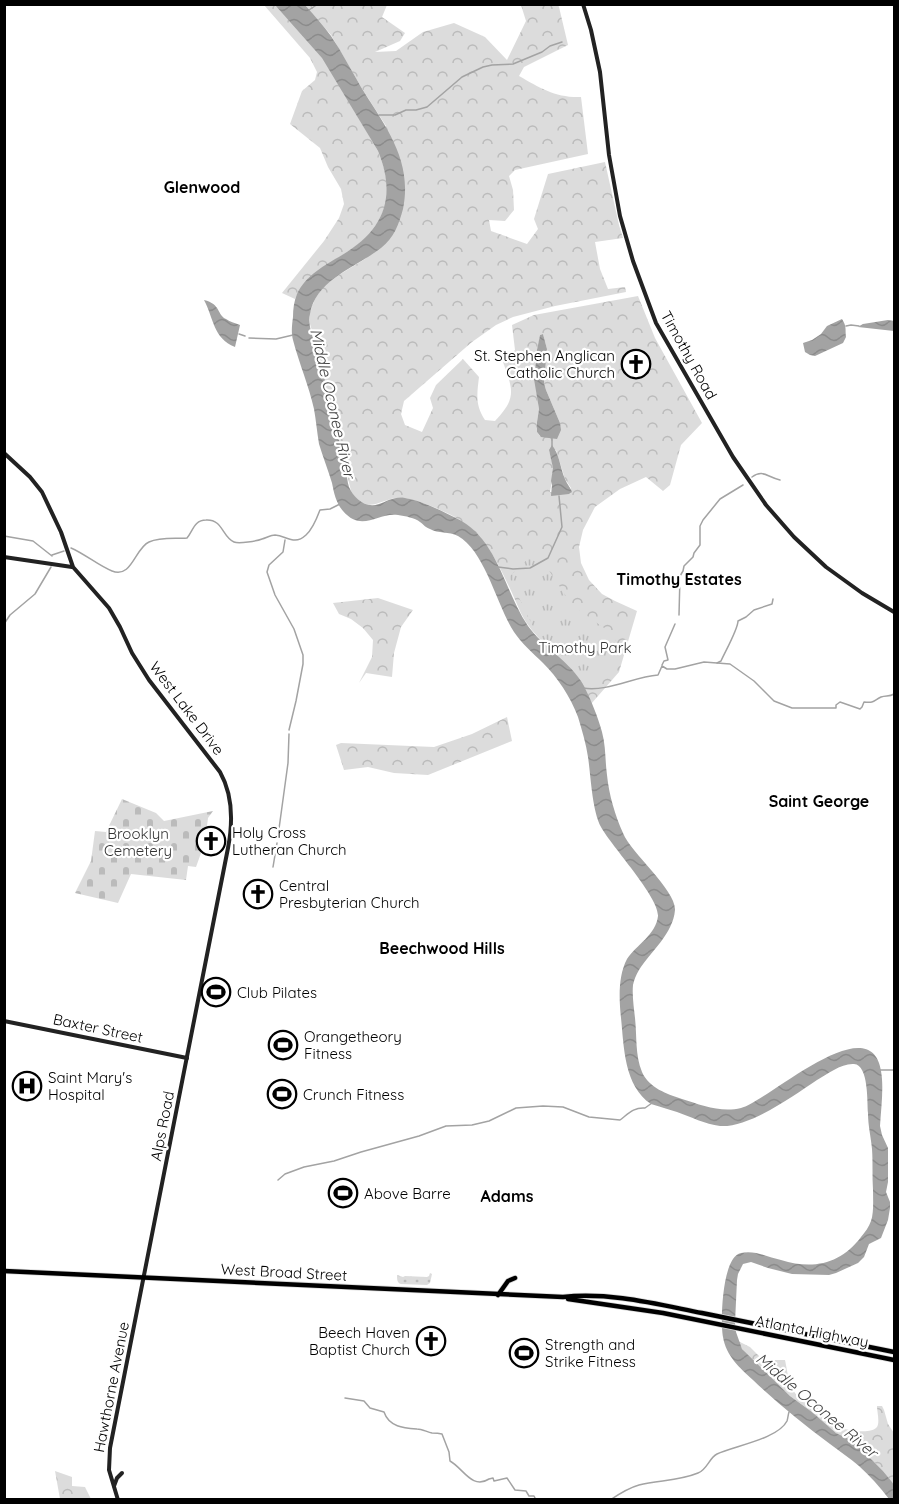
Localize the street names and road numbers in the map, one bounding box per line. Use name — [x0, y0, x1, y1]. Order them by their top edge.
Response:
street label: Timothy Road — [657, 307, 721, 403]
street label: West Lake Drive — [146, 657, 228, 759]
street label: Baxter Street — [51, 1009, 145, 1047]
street label: Alps Road — [146, 1090, 178, 1162]
street label: West Broad Street — [220, 1259, 348, 1285]
street label: Atlanta Highway — [754, 1311, 870, 1351]
street label: Hawthorne Avenue — [89, 1320, 133, 1454]

